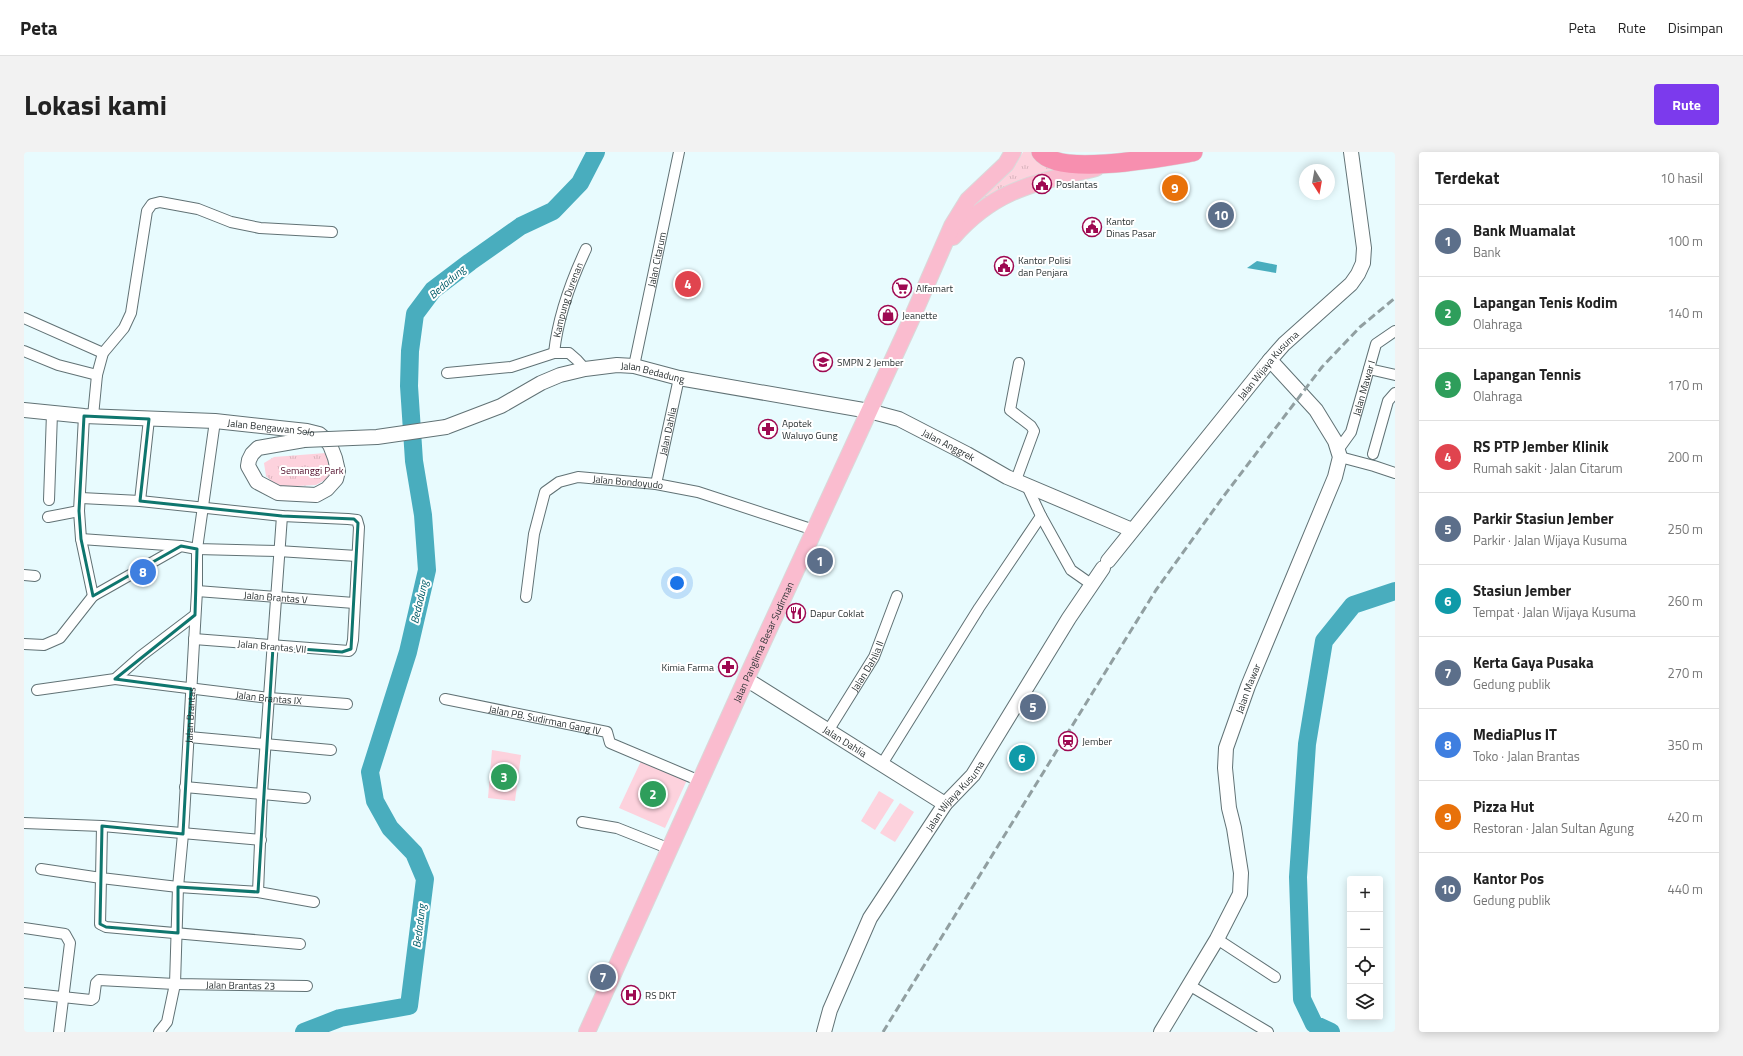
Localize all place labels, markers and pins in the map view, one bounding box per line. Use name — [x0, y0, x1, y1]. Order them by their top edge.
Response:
public building icon: Poslantas — [1031, 173, 1053, 195]
pin: 9 — [1162, 173, 1188, 203]
place label: Poslantas — [1056, 177, 1098, 192]
pin: 10 — [1208, 200, 1234, 230]
place label: Kantor Dinas Pasar — [1106, 214, 1156, 241]
public building icon: Kantor Dinas Pasar — [1081, 216, 1103, 238]
place label: Kantor Polisi dan Penjara — [1018, 253, 1071, 280]
public building icon: Kantor Polisi dan Penjara — [993, 255, 1015, 277]
pin: 4 — [675, 269, 701, 299]
supermarket icon: Alfamart — [891, 277, 913, 299]
place label: Alfamart — [916, 281, 953, 296]
shop icon: Jeanette — [877, 304, 899, 326]
place label: Jeanette — [902, 308, 937, 323]
school or university icon: SMPN 2 Jember — [812, 351, 834, 373]
place label: SMPN 2 Jember — [837, 355, 904, 370]
place label: Apotek Waluyo Gung — [782, 416, 838, 443]
pharmacy icon: Apotek Waluyo Gung — [757, 418, 779, 440]
pin: 1 — [807, 546, 833, 576]
pin: 8 — [130, 557, 156, 587]
restaurant icon: Dapur Coklat — [785, 602, 807, 624]
place label: Dapur Coklat — [810, 606, 864, 621]
pharmacy icon: Kimia Farma — [717, 656, 739, 678]
place label: Kimia Farma — [662, 660, 714, 675]
pin: 5 — [1020, 692, 1046, 722]
station icon: Jember — [1057, 730, 1079, 752]
place label: Jember — [1082, 734, 1113, 749]
pin: 6 — [1009, 743, 1035, 773]
pin: 3 — [491, 762, 517, 792]
pin: 2 — [640, 779, 666, 809]
pin: 7 — [590, 962, 616, 992]
hospital icon: RS DKT — [620, 984, 642, 1006]
place label: RS DKT — [645, 988, 677, 1003]

